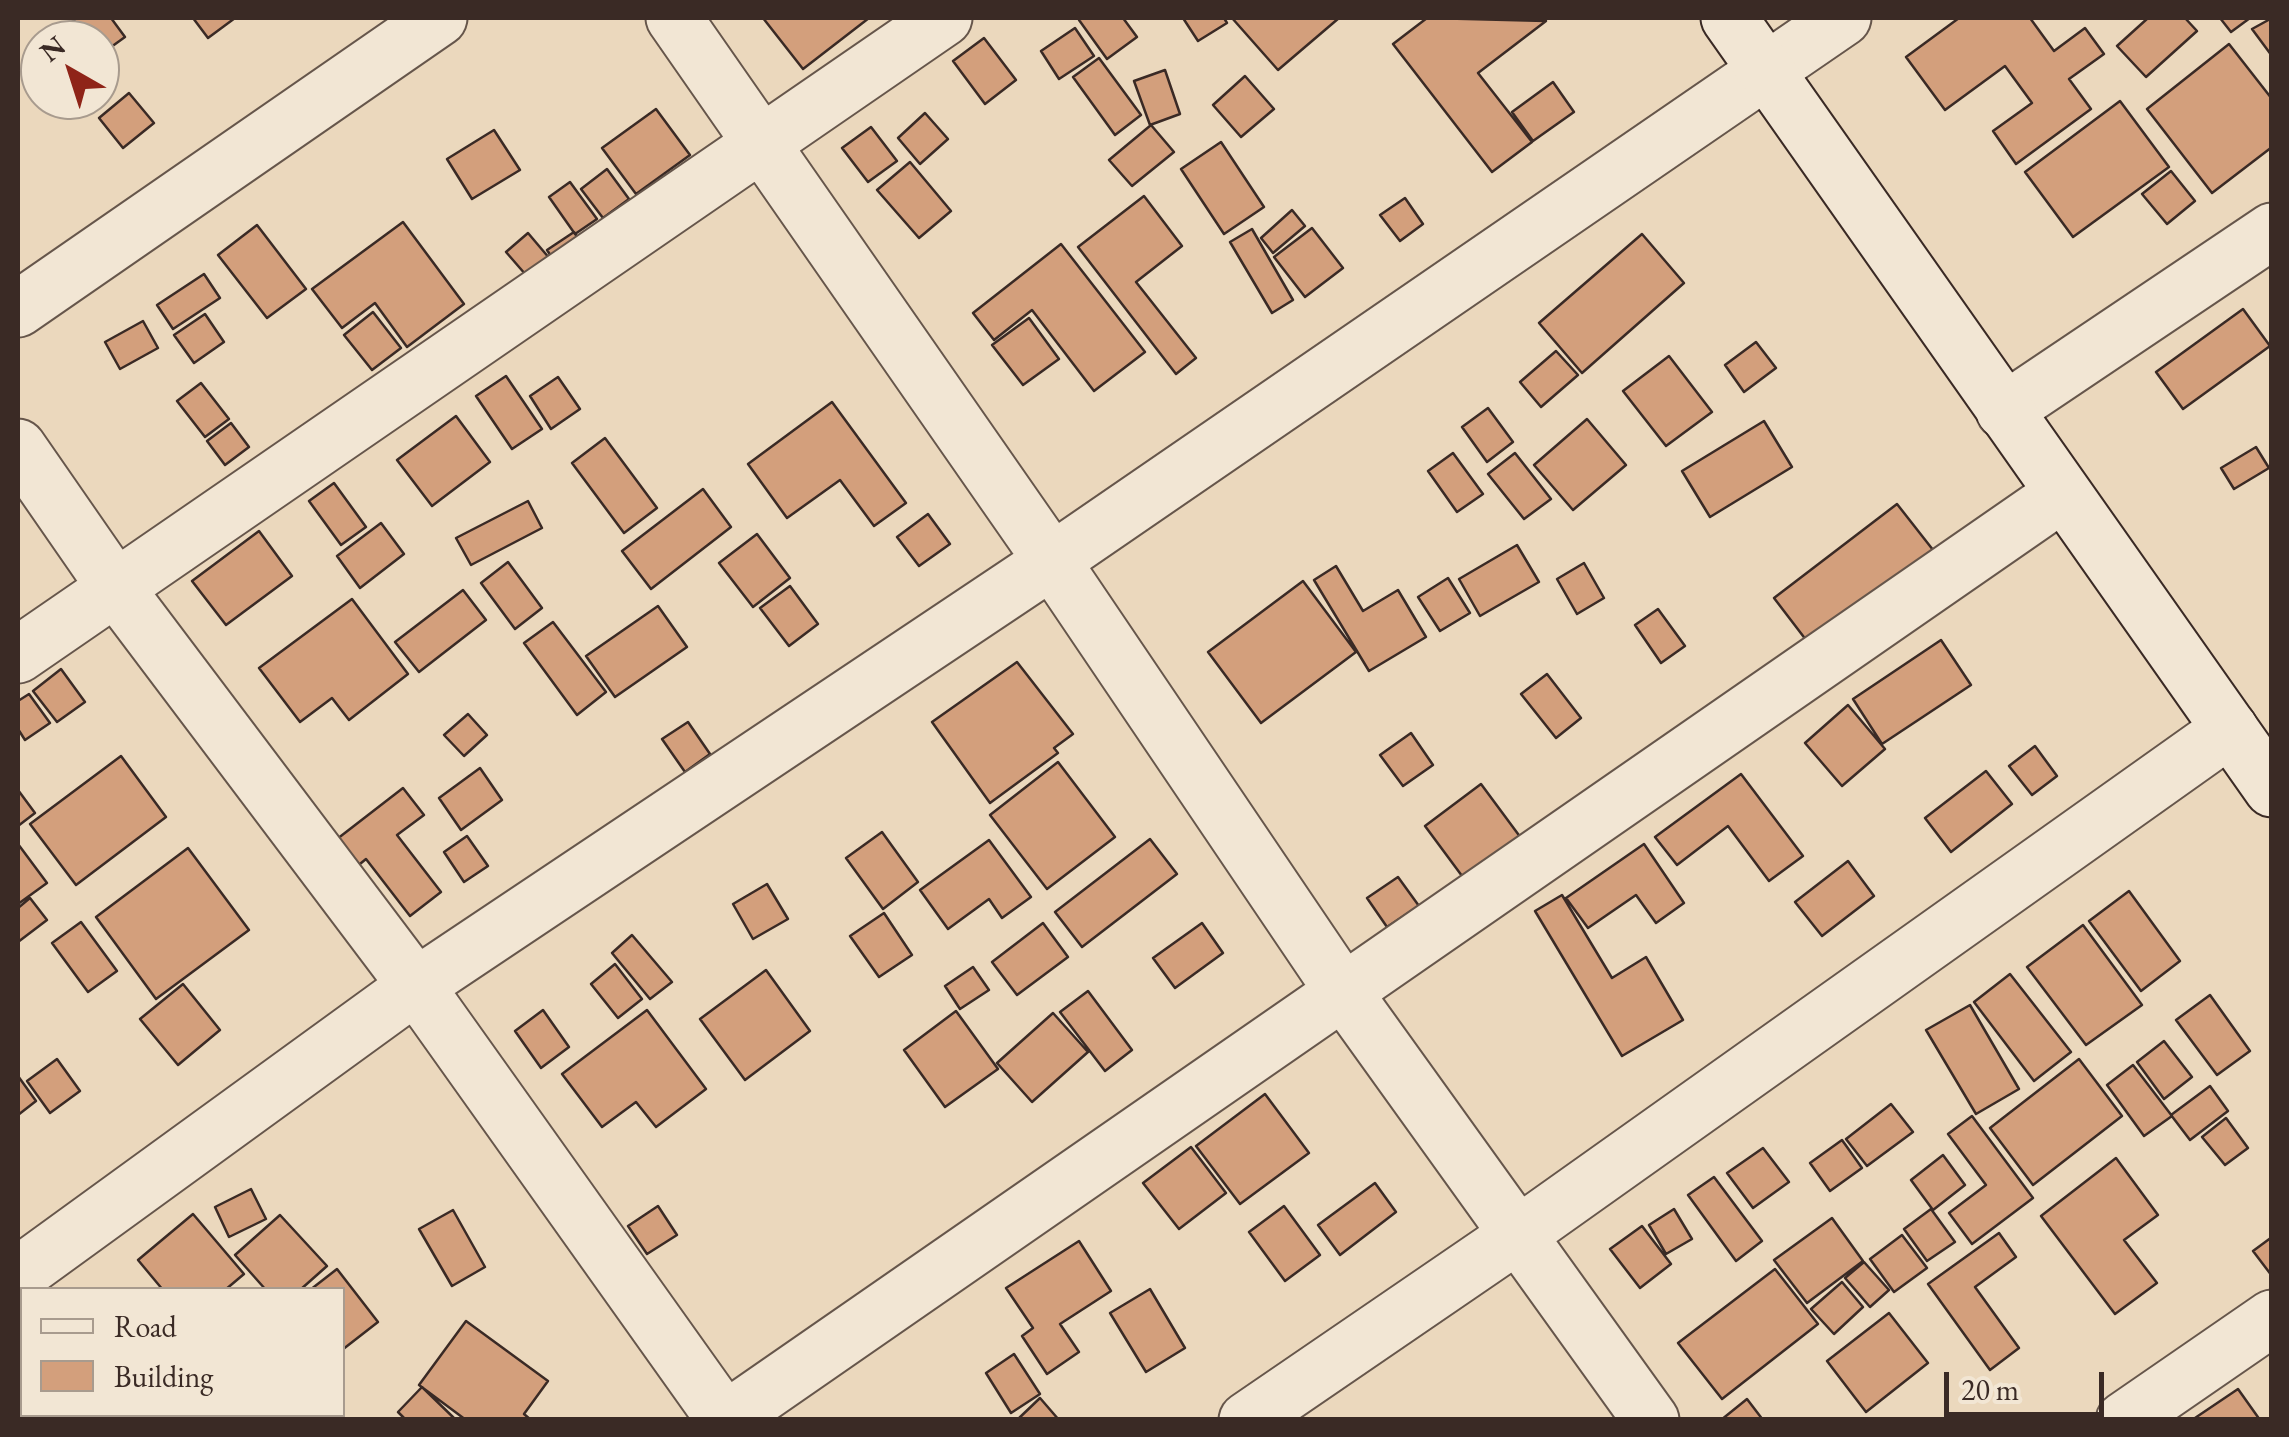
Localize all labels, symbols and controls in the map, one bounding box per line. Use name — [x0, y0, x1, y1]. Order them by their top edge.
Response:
north arrow — [20, 20, 120, 120]
text: N — [32, 27, 73, 69]
legend — [20, 1287, 345, 1417]
text: Road — [114, 1307, 177, 1346]
scale bar — [1949, 1352, 2109, 1414]
text: Building — [114, 1357, 213, 1396]
text: 20 m — [1961, 1370, 2019, 1409]

